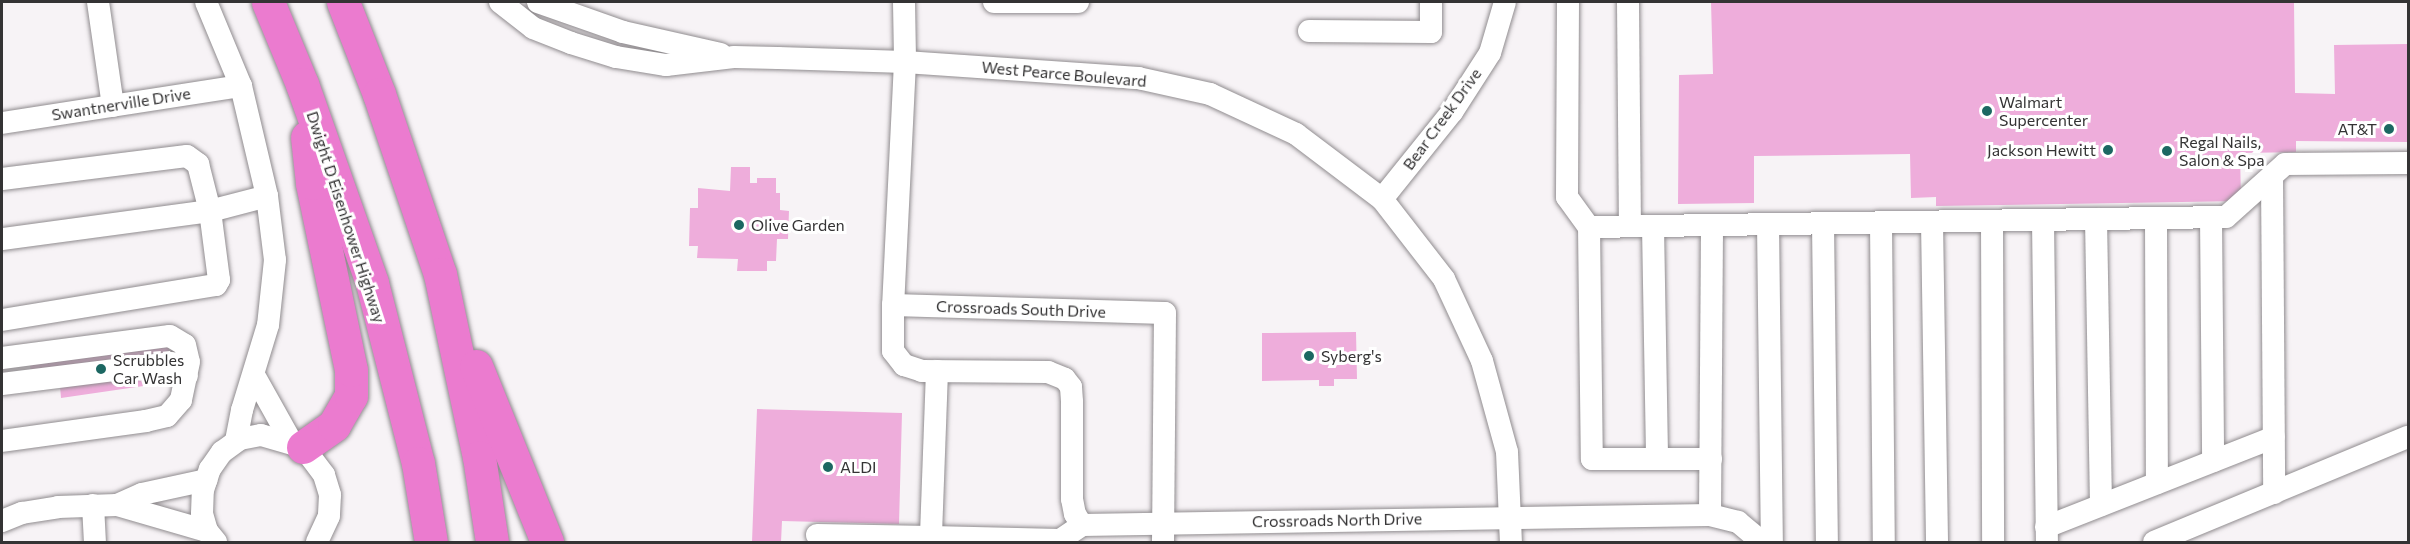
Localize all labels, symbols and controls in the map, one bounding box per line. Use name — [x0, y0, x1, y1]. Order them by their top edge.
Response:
street label: West Pearce Boulevard — [981, 57, 1147, 91]
street label: Bear Creek Drive — [1399, 64, 1485, 174]
street label: Swantnerville Drive — [50, 84, 192, 124]
place label: Walmart Supercenter — [1999, 92, 2088, 130]
marker: Walmart Supercenter — [1980, 104, 1994, 118]
street label: Dwight D Eisenhower Highway — [303, 109, 389, 325]
place label: AT&T — [2338, 119, 2377, 139]
marker: AT&T — [2382, 122, 2396, 136]
place label: Regal Nails, Salon & Spa — [2179, 132, 2265, 170]
place label: Jackson Hewitt — [1987, 140, 2096, 160]
marker: Jackson Hewitt — [2101, 143, 2115, 157]
marker: Regal Nails, Salon & Spa — [2160, 144, 2174, 158]
place label: Olive Garden — [751, 215, 845, 235]
marker: Olive Garden — [732, 218, 746, 232]
street label: Crossroads South Drive — [936, 296, 1106, 322]
place label: Syberg's — [1321, 346, 1382, 366]
marker: Syberg's — [1302, 349, 1316, 363]
place label: Scrubbles Car Wash — [113, 350, 184, 388]
marker: Scrubbles Car Wash — [94, 362, 108, 376]
place label: ALDI — [840, 457, 876, 477]
marker: ALDI — [821, 460, 835, 474]
street label: Crossroads North Drive — [1252, 509, 1422, 531]

